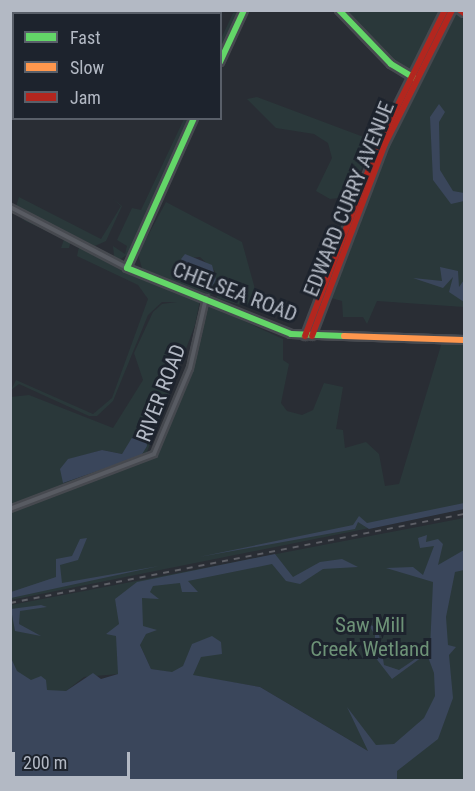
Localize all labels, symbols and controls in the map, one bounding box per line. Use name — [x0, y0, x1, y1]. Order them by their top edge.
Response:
legend — [12, 12, 222, 120]
text: Fast — [70, 27, 101, 48]
text: Slow — [70, 57, 104, 78]
text: Jam — [70, 87, 101, 108]
street label: EDWARD CURRY AVENUE — [298, 98, 400, 300]
street label: CHELSEA ROAD — [169, 257, 301, 327]
street label: RIVER ROAD — [131, 341, 191, 445]
park label: Saw Mill Creek Wetland — [310, 612, 430, 662]
scale bar — [15, 740, 134, 778]
text: 200 m — [23, 752, 67, 773]

